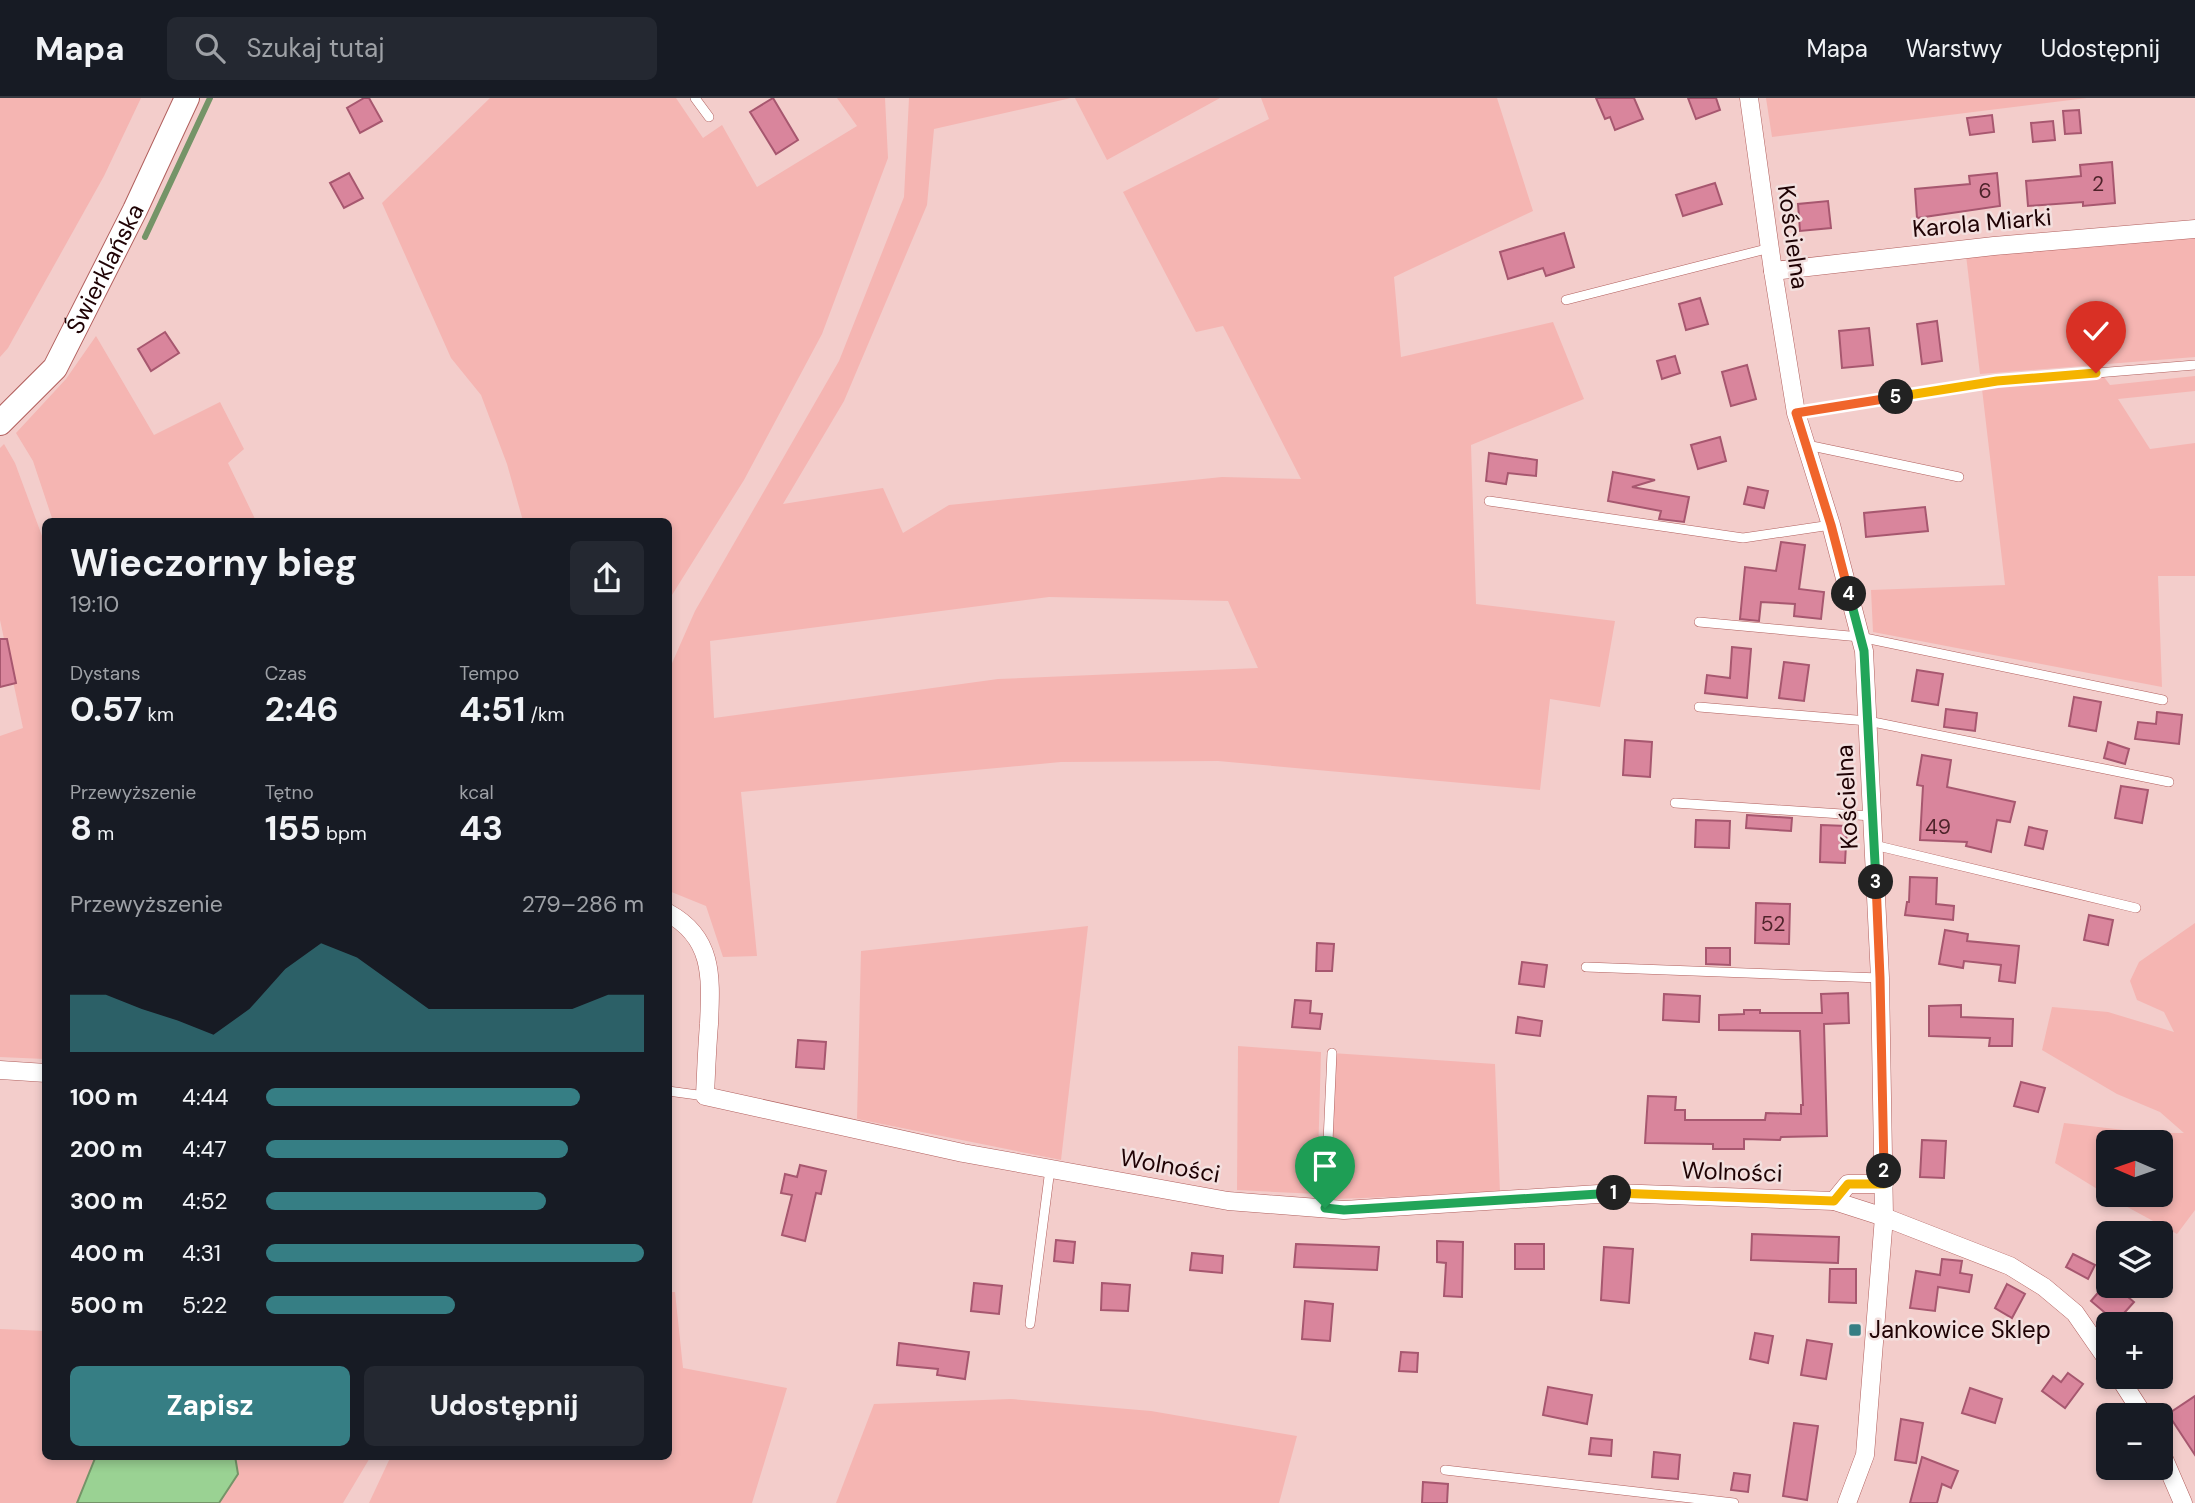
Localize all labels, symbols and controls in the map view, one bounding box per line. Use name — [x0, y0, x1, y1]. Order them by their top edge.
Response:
search box — [167, 17, 657, 80]
text: Mapa — [35, 27, 125, 70]
icon: search — [191, 29, 229, 67]
text: Szukaj tutaj — [247, 31, 385, 65]
text: Mapa — [1806, 33, 1868, 64]
text: Warstwy — [1906, 33, 2002, 64]
text: Udostępnij — [2040, 33, 2160, 64]
house number: 2 — [2092, 170, 2104, 198]
house number: 6 — [1978, 177, 1992, 205]
street label: Kościelna — [1771, 183, 1816, 291]
street label: Świerklańska — [59, 198, 151, 339]
street label: Karola Miarki — [1911, 201, 2053, 244]
pin — [2066, 301, 2126, 373]
icon: check — [2077, 312, 2115, 350]
pin: 5 — [1878, 380, 1913, 414]
text: 5 — [1890, 384, 1901, 409]
text: Wieczorny bieg — [70, 538, 357, 588]
button: share — [570, 541, 644, 615]
pin: 4 — [1832, 576, 1867, 612]
text: 4 — [1842, 581, 1855, 606]
text: 19:10 — [70, 589, 119, 619]
text: Dystans — [70, 661, 140, 686]
text: Czas — [265, 661, 307, 686]
text: Tempo — [459, 661, 519, 686]
text: 0.57 — [70, 686, 142, 732]
text: 2:46 — [265, 686, 339, 732]
text: 4:51 — [459, 686, 525, 732]
text: km — [142, 702, 174, 727]
text: /km — [525, 702, 565, 727]
street label: Kościelna — [1828, 744, 1865, 850]
text: Przewyższenie — [70, 780, 196, 805]
text: Tętno — [265, 780, 314, 805]
text: kcal — [459, 780, 494, 805]
text: 8 — [70, 805, 92, 851]
text: 155 — [265, 805, 321, 851]
text: 43 — [459, 805, 503, 851]
house number: 49 — [1925, 813, 1951, 841]
text: m — [92, 821, 114, 846]
text: bpm — [321, 821, 367, 846]
pin: 3 — [1858, 864, 1894, 900]
text: 3 — [1870, 869, 1881, 894]
text: Przewyższenie — [70, 889, 223, 919]
text: 279–286 m — [522, 889, 644, 919]
house number: 52 — [1761, 910, 1785, 938]
text: 100 m — [70, 1082, 138, 1112]
text: 4:44 — [182, 1082, 229, 1112]
north arrow — [2096, 1130, 2174, 1208]
map controls — [2096, 1130, 2173, 1480]
text: 200 m — [70, 1134, 143, 1164]
text: 4:47 — [182, 1134, 227, 1164]
pin — [1295, 1136, 1355, 1208]
street label: Wolności — [1118, 1141, 1223, 1190]
icon: arrive — [1306, 1147, 1344, 1185]
street label: Wolności — [1681, 1154, 1783, 1189]
pin: 2 — [1867, 1154, 1902, 1188]
text: 2 — [1878, 1158, 1889, 1183]
pin: 1 — [1596, 1176, 1632, 1210]
text: 1 — [1610, 1180, 1617, 1205]
text: 300 m — [70, 1186, 143, 1216]
text: 4:52 — [182, 1186, 228, 1216]
button: layers — [2096, 1221, 2173, 1298]
text: 400 m — [70, 1238, 144, 1268]
text: 4:31 — [182, 1238, 221, 1268]
text: 500 m — [70, 1290, 144, 1320]
text: 5:22 — [182, 1290, 227, 1320]
button: + — [2096, 1312, 2173, 1389]
place label: Jankowice Sklep — [1869, 1314, 2051, 1345]
marker: Jankowice Sklep — [1847, 1322, 1863, 1338]
button: Zapisz — [70, 1366, 350, 1446]
button: Udostępnij — [364, 1366, 644, 1446]
button: − — [2096, 1403, 2173, 1480]

